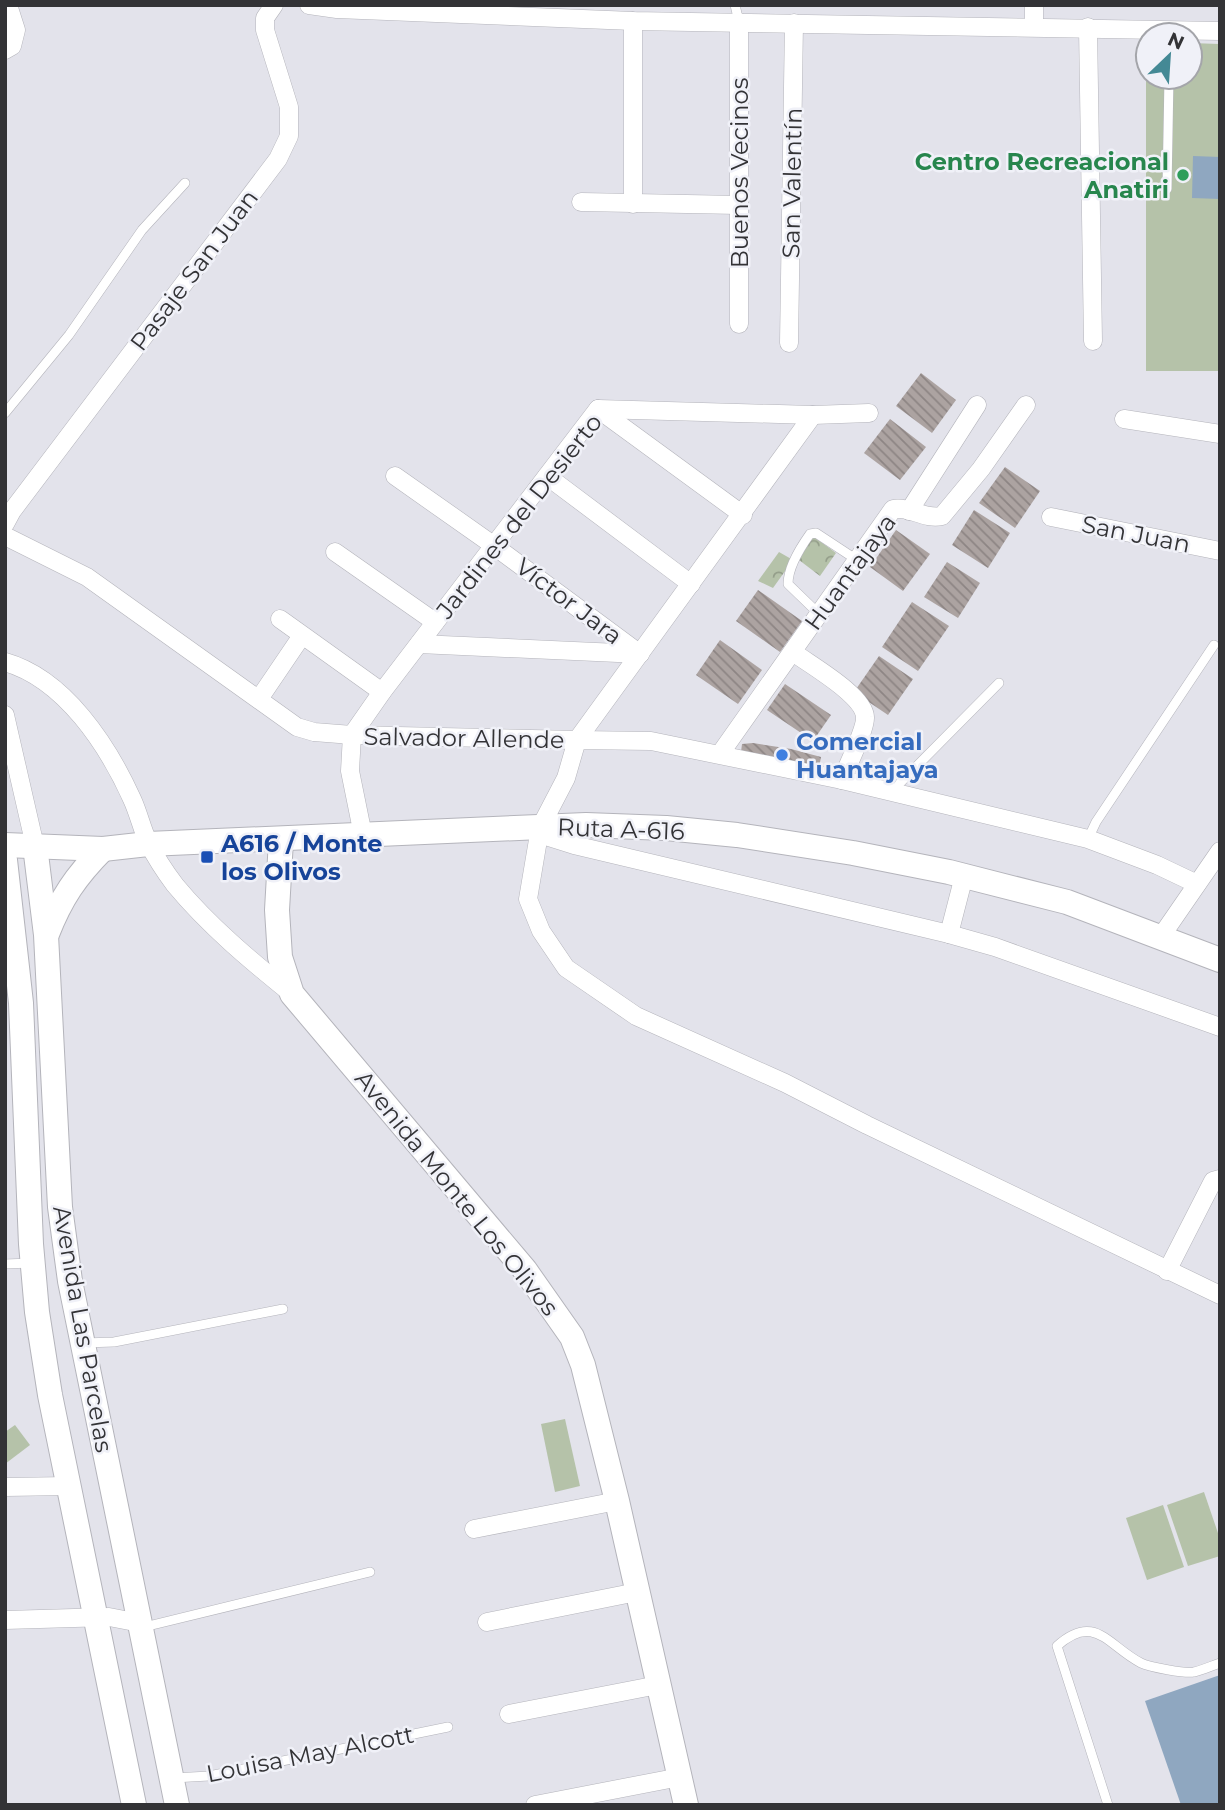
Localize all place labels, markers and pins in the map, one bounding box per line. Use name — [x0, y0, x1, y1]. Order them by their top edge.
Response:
place label: Centro Recreacional Anatiri — [915, 147, 1169, 204]
marker: Centro Recreacional Anatiri — [1175, 167, 1191, 183]
place label: Comercial Huantajaya — [796, 727, 939, 784]
marker: Comercial Huantajaya — [774, 747, 790, 763]
place label: A616 / Monte los Olivos — [220, 829, 383, 886]
marker: A616 / Monte los Olivos — [199, 849, 215, 865]

